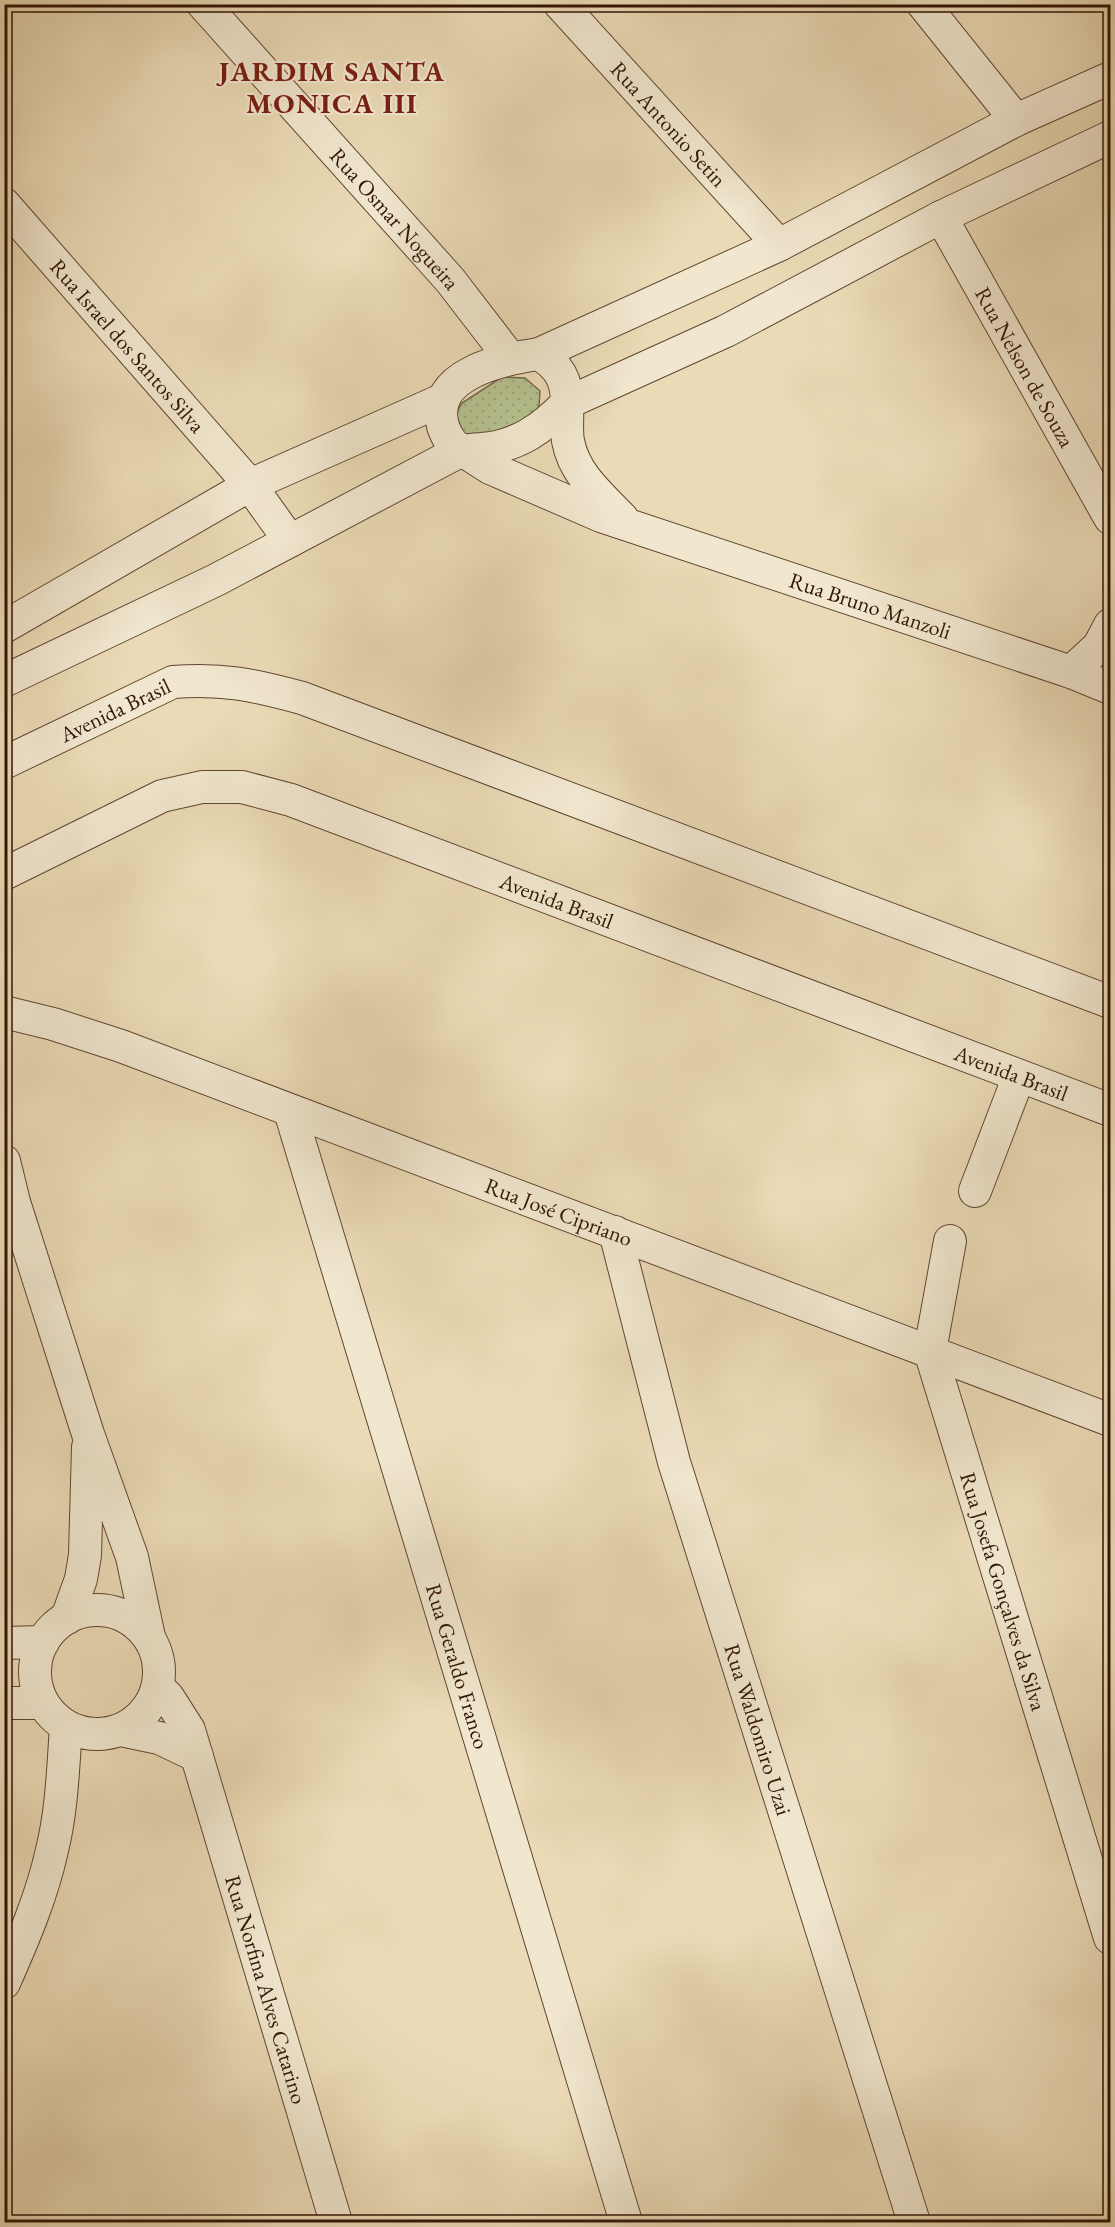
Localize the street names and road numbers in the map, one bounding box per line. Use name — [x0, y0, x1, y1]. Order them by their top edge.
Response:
street label: Rua Antonio Setin — [604, 55, 734, 193]
street label: Rua Osmar Nogueira — [324, 141, 467, 296]
street label: Rua Israel dos Santos Silva — [44, 252, 212, 439]
street label: Rua Nelson de Souza — [969, 281, 1082, 453]
street label: Rua Bruno Manzoli — [786, 565, 955, 646]
street label: Avenida Brasil — [54, 671, 175, 749]
street label: Avenida Brasil — [495, 865, 618, 935]
street label: Avenida Brasil — [949, 1038, 1072, 1107]
street label: Rua José Cipriano — [481, 1171, 637, 1253]
street label: Rua Josefa Gonçalves da Silva — [953, 1468, 1054, 1714]
street label: Rua Geraldo Franco — [419, 1580, 497, 1753]
street label: Rua Waldomiro Uzai — [718, 1640, 799, 1819]
street label: Rua Norfina Alves Catarino — [219, 1871, 314, 2107]

